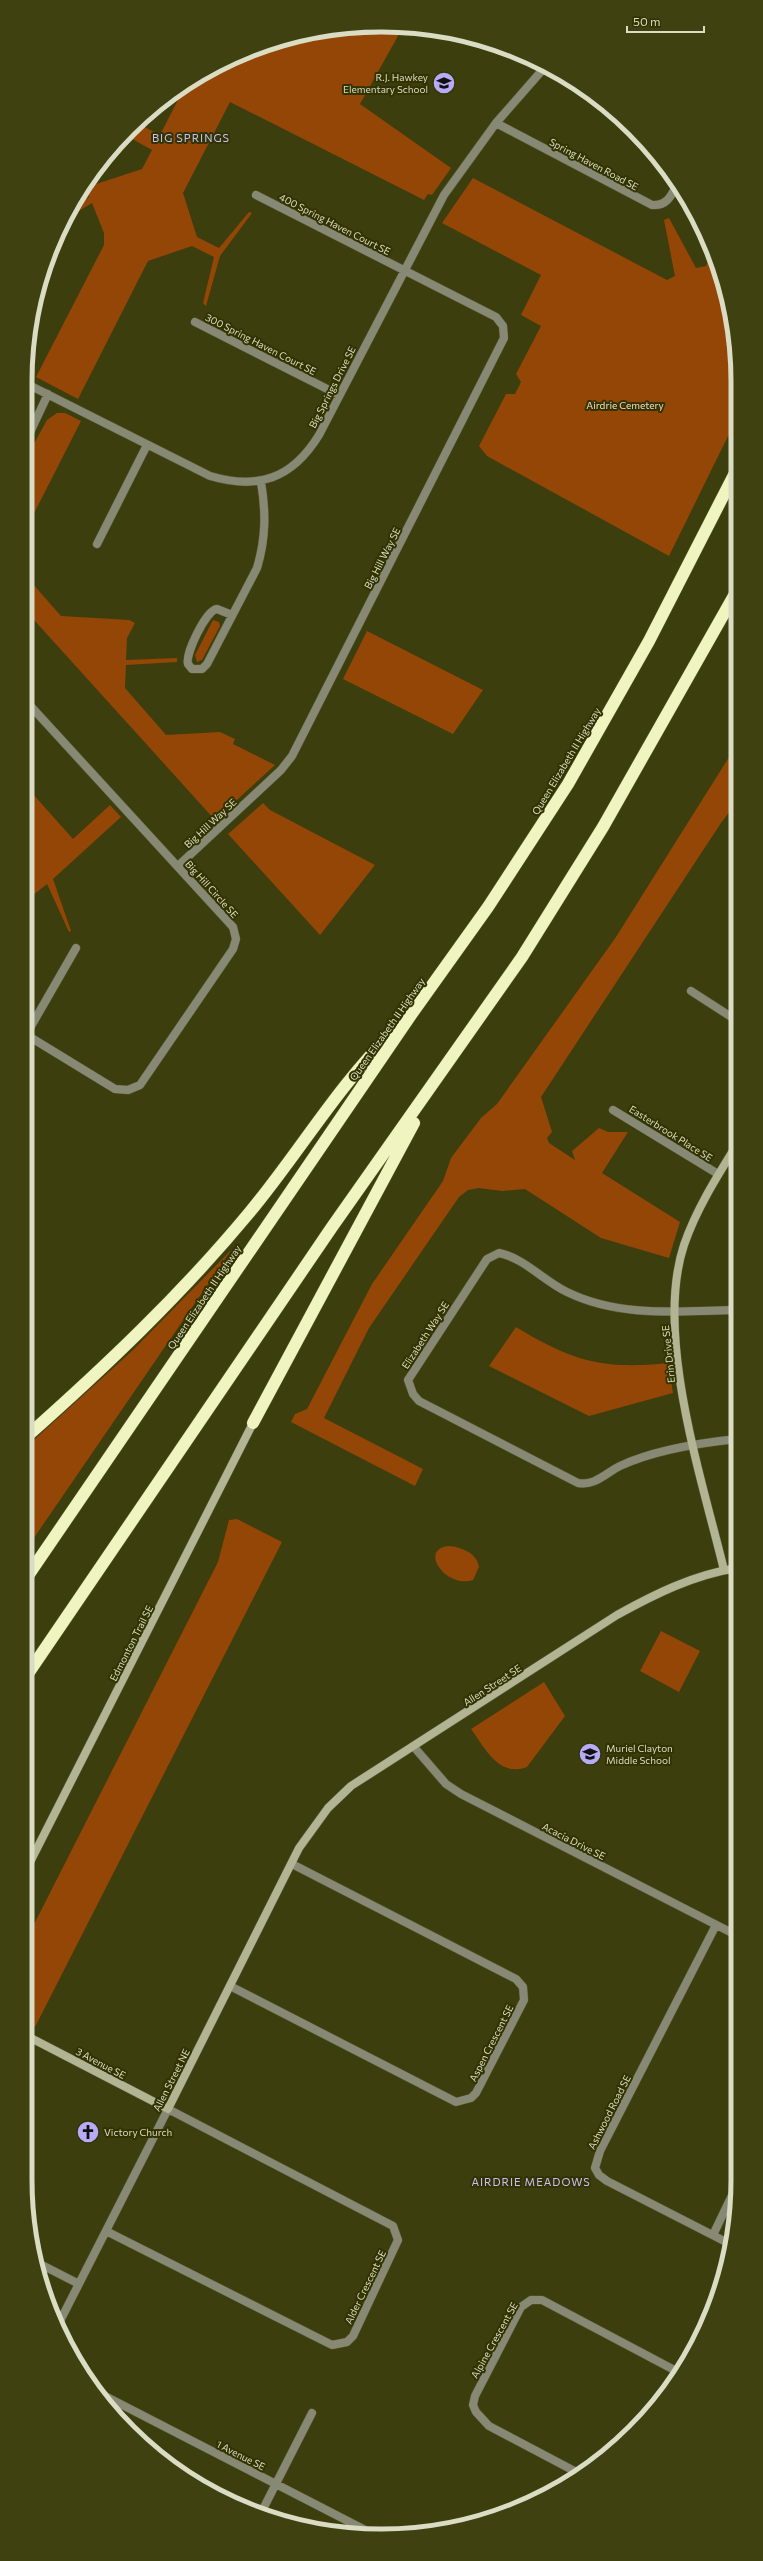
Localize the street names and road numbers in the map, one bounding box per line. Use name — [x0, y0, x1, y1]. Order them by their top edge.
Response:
street label: Spring Haven Road SE — [547, 135, 641, 193]
street label: 400 Spring Haven Court SE — [277, 191, 393, 257]
street label: 300 Spring Haven Court SE — [204, 311, 318, 377]
street label: Big Springs Drive SE — [306, 344, 358, 430]
street label: Big Hill Way SE — [361, 525, 403, 591]
street label: Queen Elizabeth II Highway — [529, 705, 603, 817]
street label: Big Hill Way SE — [181, 796, 239, 850]
street label: Big Hill Circle SE — [183, 858, 241, 920]
street label: Queen Elizabeth II Highway — [347, 975, 427, 1083]
street label: Easterbrook Place SE — [627, 1102, 715, 1164]
street label: Queen Elizabeth II Highway — [165, 1243, 243, 1351]
street label: Elizabeth Way SE — [399, 1299, 451, 1371]
street label: Erin Drive SE — [659, 1324, 677, 1383]
street label: Edmonton Trail SE — [107, 1603, 155, 1683]
street label: Allen Street SE — [461, 1662, 523, 1708]
street label: Acacia Drive SE — [540, 1820, 608, 1862]
street label: Aspen Crescent SE — [466, 2003, 516, 2083]
street label: 3 Avenue SE — [74, 2045, 128, 2081]
street label: Allen Street NE — [150, 2047, 192, 2113]
street label: Ashwood Road SE — [585, 2073, 633, 2151]
street label: Alder Crescent SE — [342, 2248, 388, 2326]
street label: Alpine Crescent SE — [468, 2300, 520, 2380]
street label: 1 Avenue SE — [215, 2438, 267, 2472]

